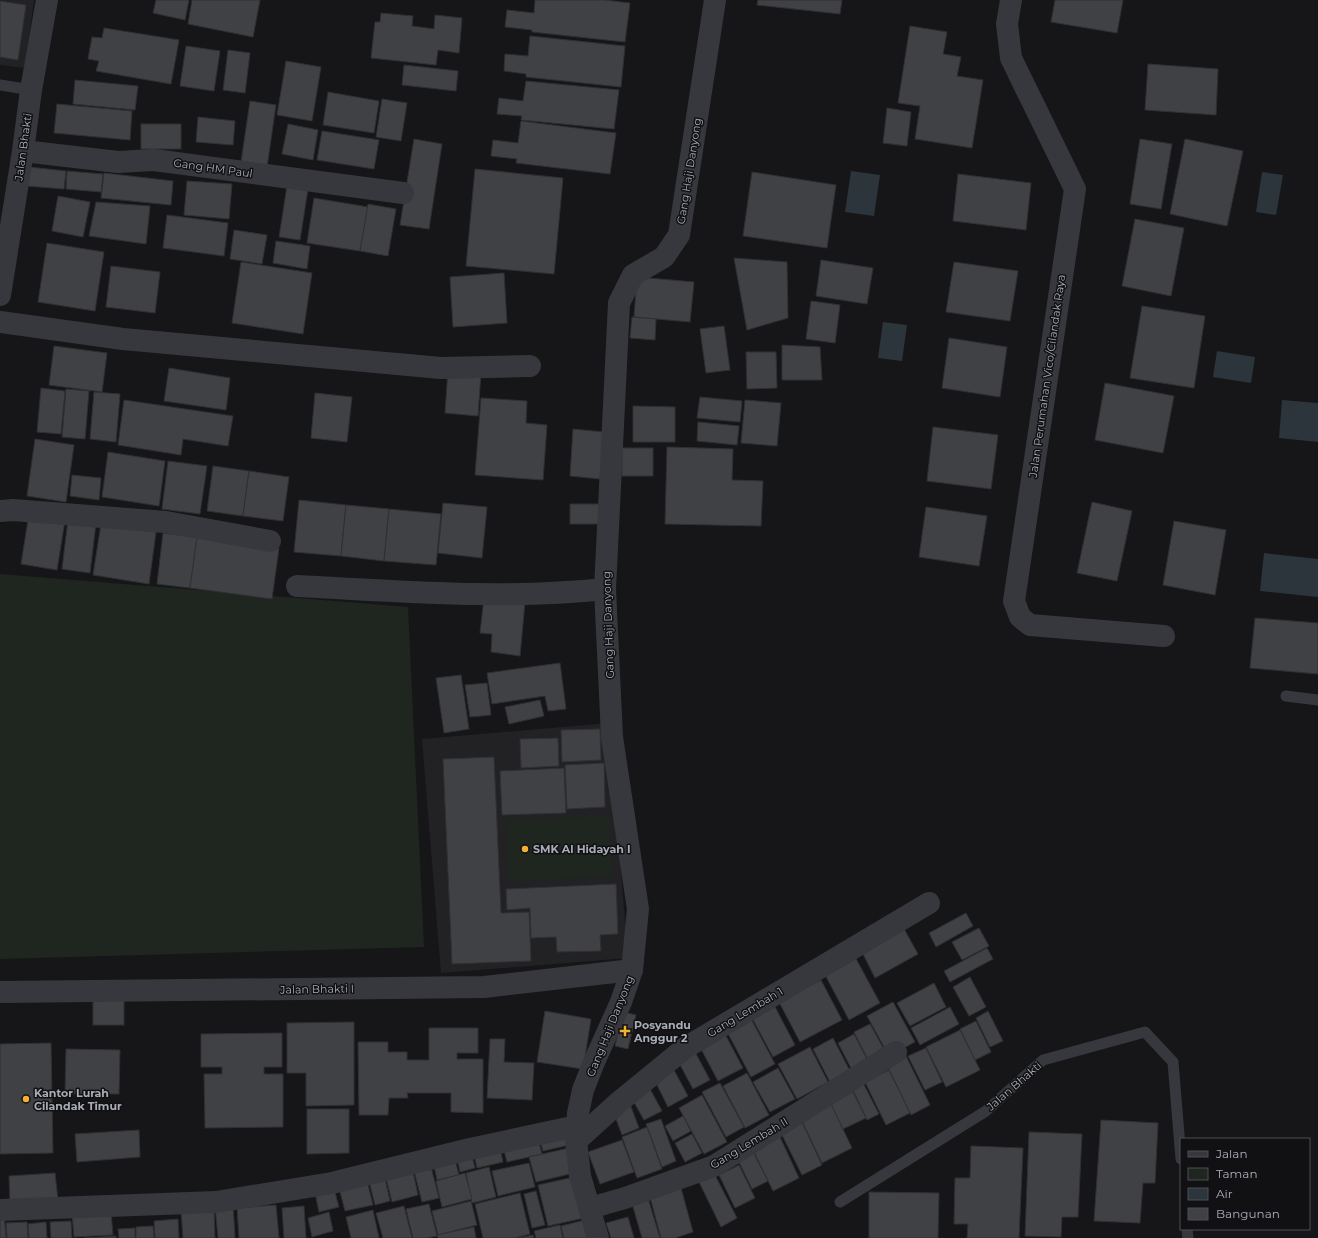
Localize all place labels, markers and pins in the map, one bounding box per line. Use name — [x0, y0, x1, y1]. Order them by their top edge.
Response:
place label: SMK Al Hidayah I — [533, 842, 631, 856]
marker: SMK Al Hidayah I — [520, 844, 530, 854]
place label: Posyandu Anggur 2 — [633, 1018, 691, 1045]
marker: Posyandu Anggur 2 — [619, 1025, 631, 1037]
place label: Kantor Lurah Cilandak Timur — [34, 1086, 122, 1113]
marker: Kantor Lurah Cilandak Timur — [21, 1094, 31, 1104]

